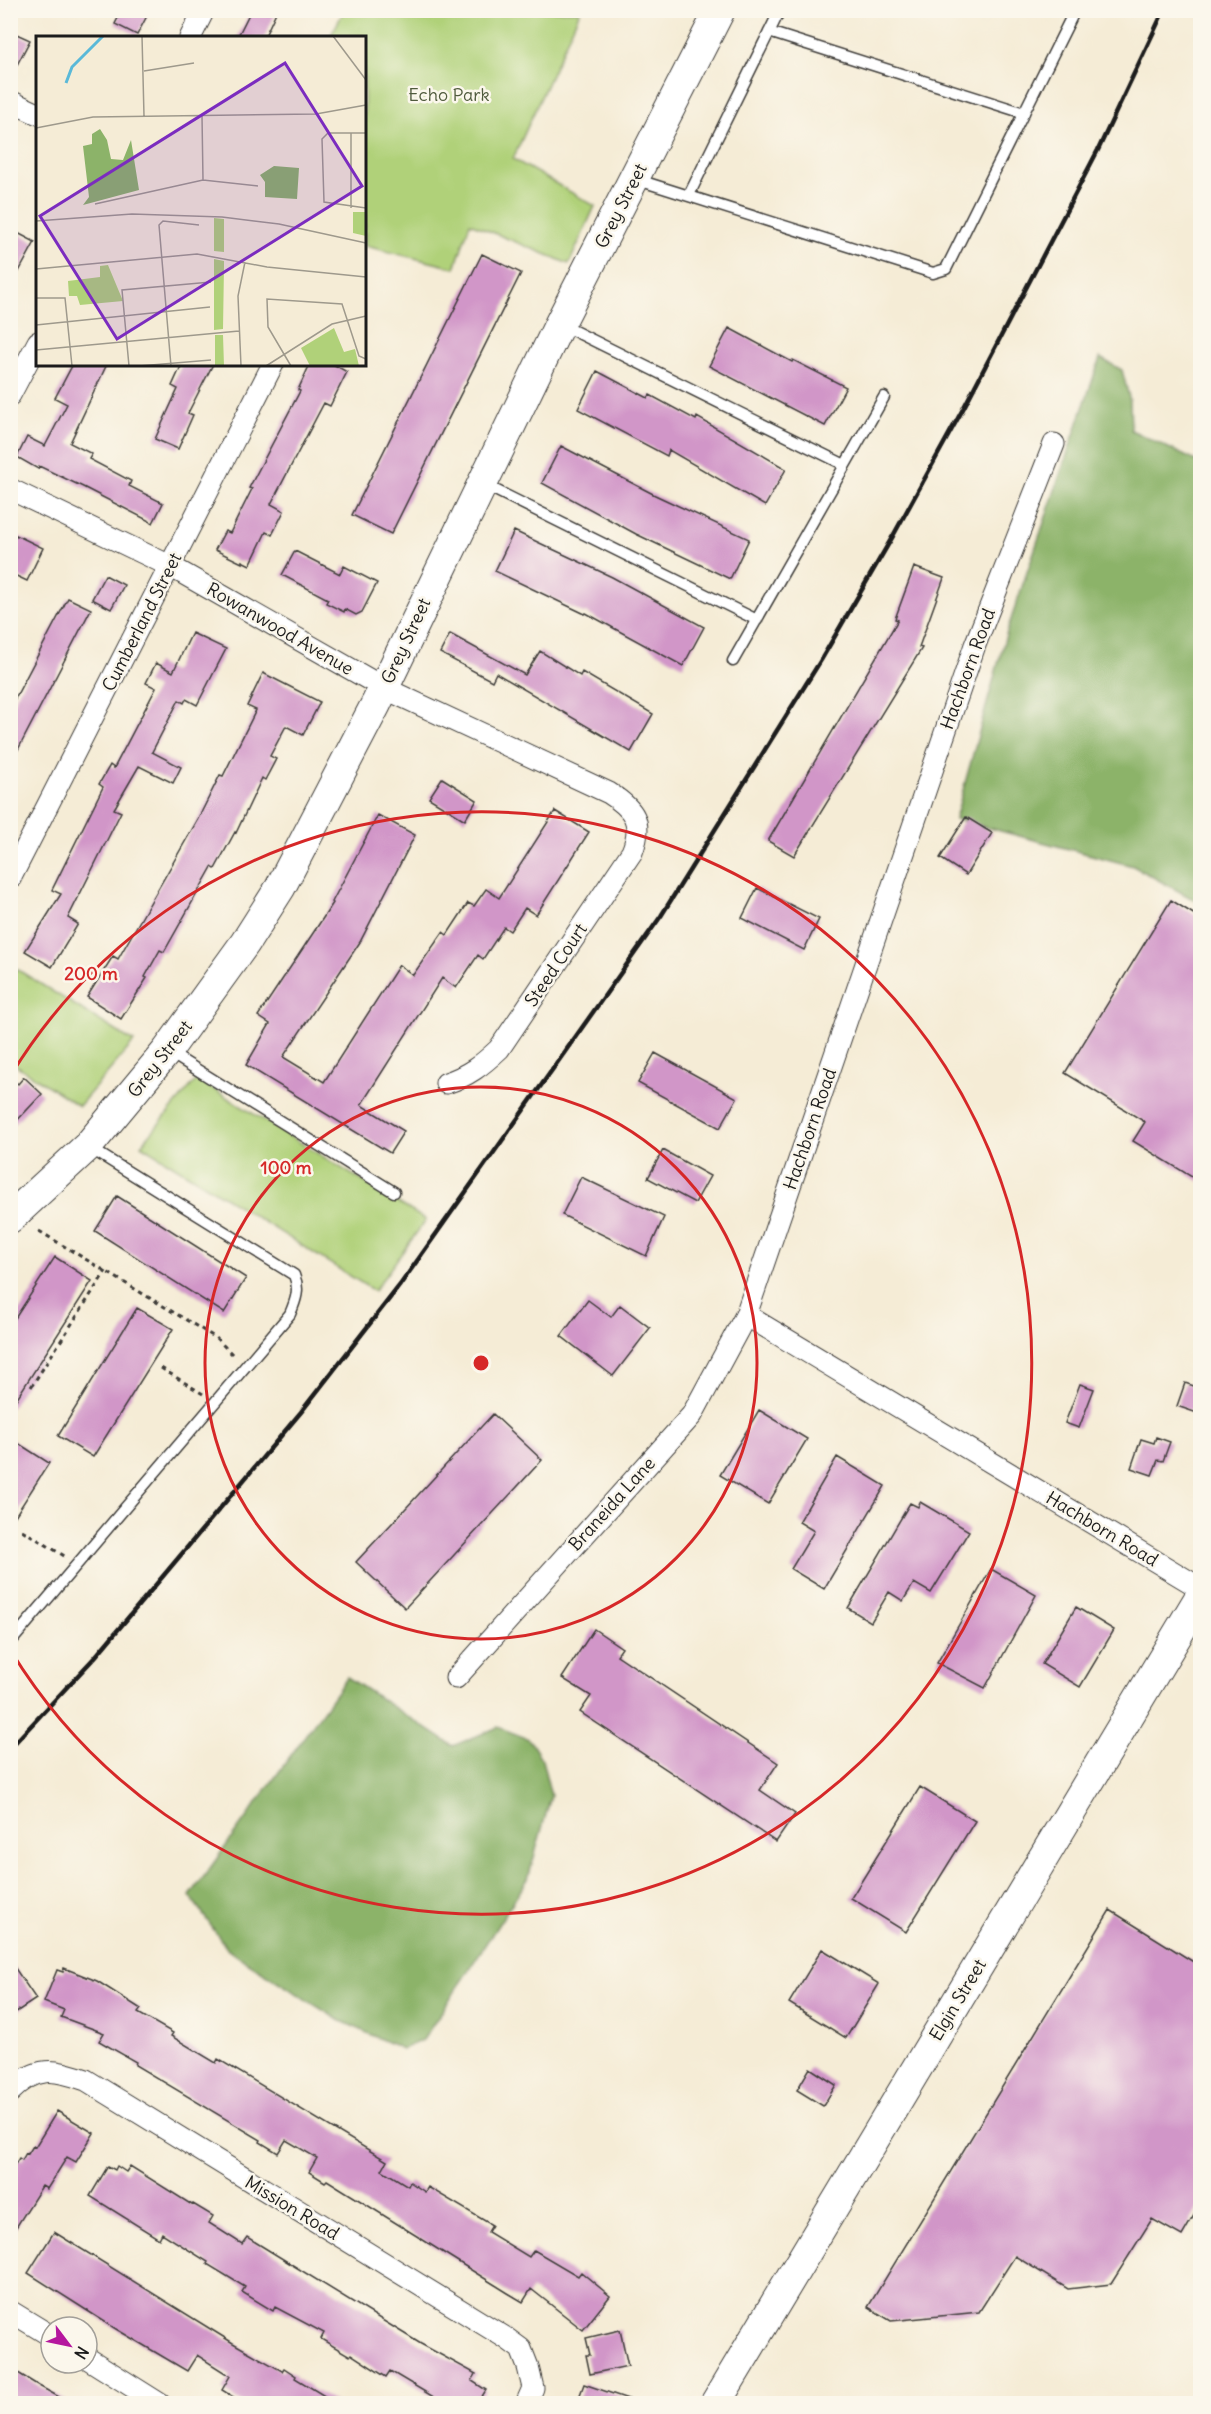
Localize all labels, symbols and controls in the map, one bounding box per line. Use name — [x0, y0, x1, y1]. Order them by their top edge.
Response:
inset map — [36, 36, 366, 366]
park label: Echo Park — [408, 83, 490, 106]
street label: Grey Street — [589, 160, 652, 252]
street label: Cumberland Street — [97, 549, 186, 695]
street label: Rowanwood Avenue — [203, 577, 358, 680]
street label: Grey Street — [376, 594, 435, 687]
street label: Hachborn Road — [935, 605, 1000, 732]
street label: Steed Court — [519, 919, 592, 1011]
text: 200 m — [64, 962, 118, 985]
street label: Grey Street — [122, 1015, 197, 1102]
street label: Hachborn Road — [778, 1065, 841, 1193]
text: 100 m — [261, 1156, 312, 1179]
centre of rings — [471, 1353, 491, 1373]
street label: Braneida Lane — [563, 1452, 660, 1555]
street label: Hachborn Road — [1042, 1486, 1163, 1571]
street label: Elgin Street — [924, 1955, 991, 2045]
street label: Mission Road — [241, 2170, 344, 2245]
north arrow — [39, 2315, 99, 2375]
text: N — [70, 2343, 93, 2363]

